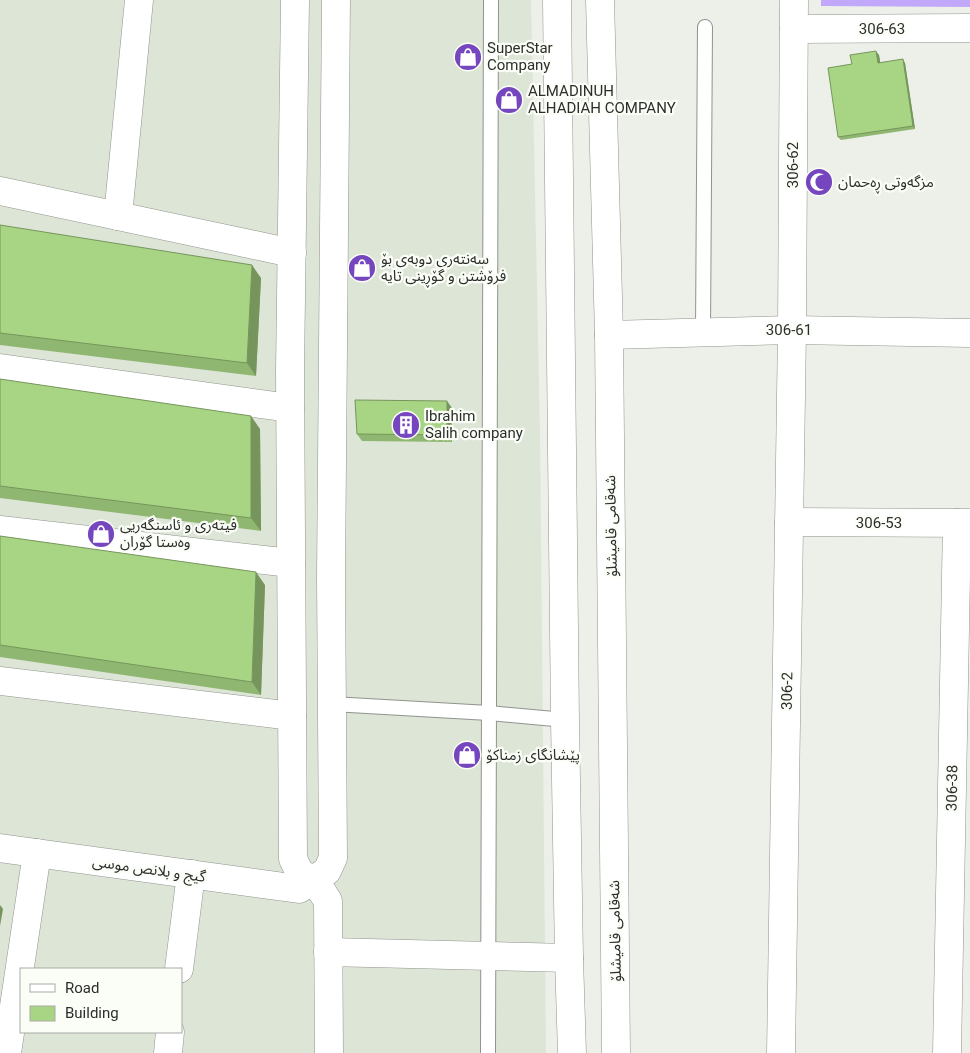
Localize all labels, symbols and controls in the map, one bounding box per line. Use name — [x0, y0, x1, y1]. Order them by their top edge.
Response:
street label: 306-63 — [859, 20, 905, 38]
place label: SuperStar Company — [487, 39, 553, 74]
shop icon: SuperStar Company — [453, 42, 483, 72]
place label: ALMADINUH ALHADIAH COMPANY — [528, 82, 676, 117]
shop icon: ALMADINUH ALHADIAH COMPANY — [494, 85, 524, 115]
street label: 306-62 — [784, 142, 802, 188]
mosque icon: مزگەوتی ڕەحمان — [804, 167, 834, 197]
place label: مزگەوتی ڕەحمان — [838, 173, 934, 194]
place label: سەنتەری دوبەی بۆ فرۆشتن و گۆڕینی تایە — [381, 250, 506, 288]
shop icon: سەنتەری دوبەی بۆ فرۆشتن و گۆڕینی تایە — [347, 253, 377, 283]
street label: 306-61 — [766, 321, 812, 339]
place label: Ibrahim Salih company — [425, 407, 523, 442]
building icon: Ibrahim Salih company — [391, 410, 421, 440]
street label: شەقامی قامیشلۆ — [601, 475, 621, 577]
street label: 306-53 — [856, 514, 902, 532]
place label: فیتەری و ئاسنگەریی وەستا گۆران — [120, 516, 237, 551]
shop icon: فیتەری و ئاسنگەریی وەستا گۆران — [86, 519, 116, 549]
street label: 306-2 — [778, 672, 796, 710]
shop icon: پێشانگای زمناكۆ — [452, 740, 482, 770]
place label: پێشانگای زمناكۆ — [486, 746, 580, 765]
street label: 306-38 — [943, 765, 961, 811]
street label: گيج و بلانص موسى — [91, 852, 208, 889]
street label: شەقامی قامیشلۆ — [605, 880, 625, 982]
legend — [20, 968, 182, 1033]
text: Road — [65, 979, 99, 997]
text: Building — [65, 1004, 119, 1022]

